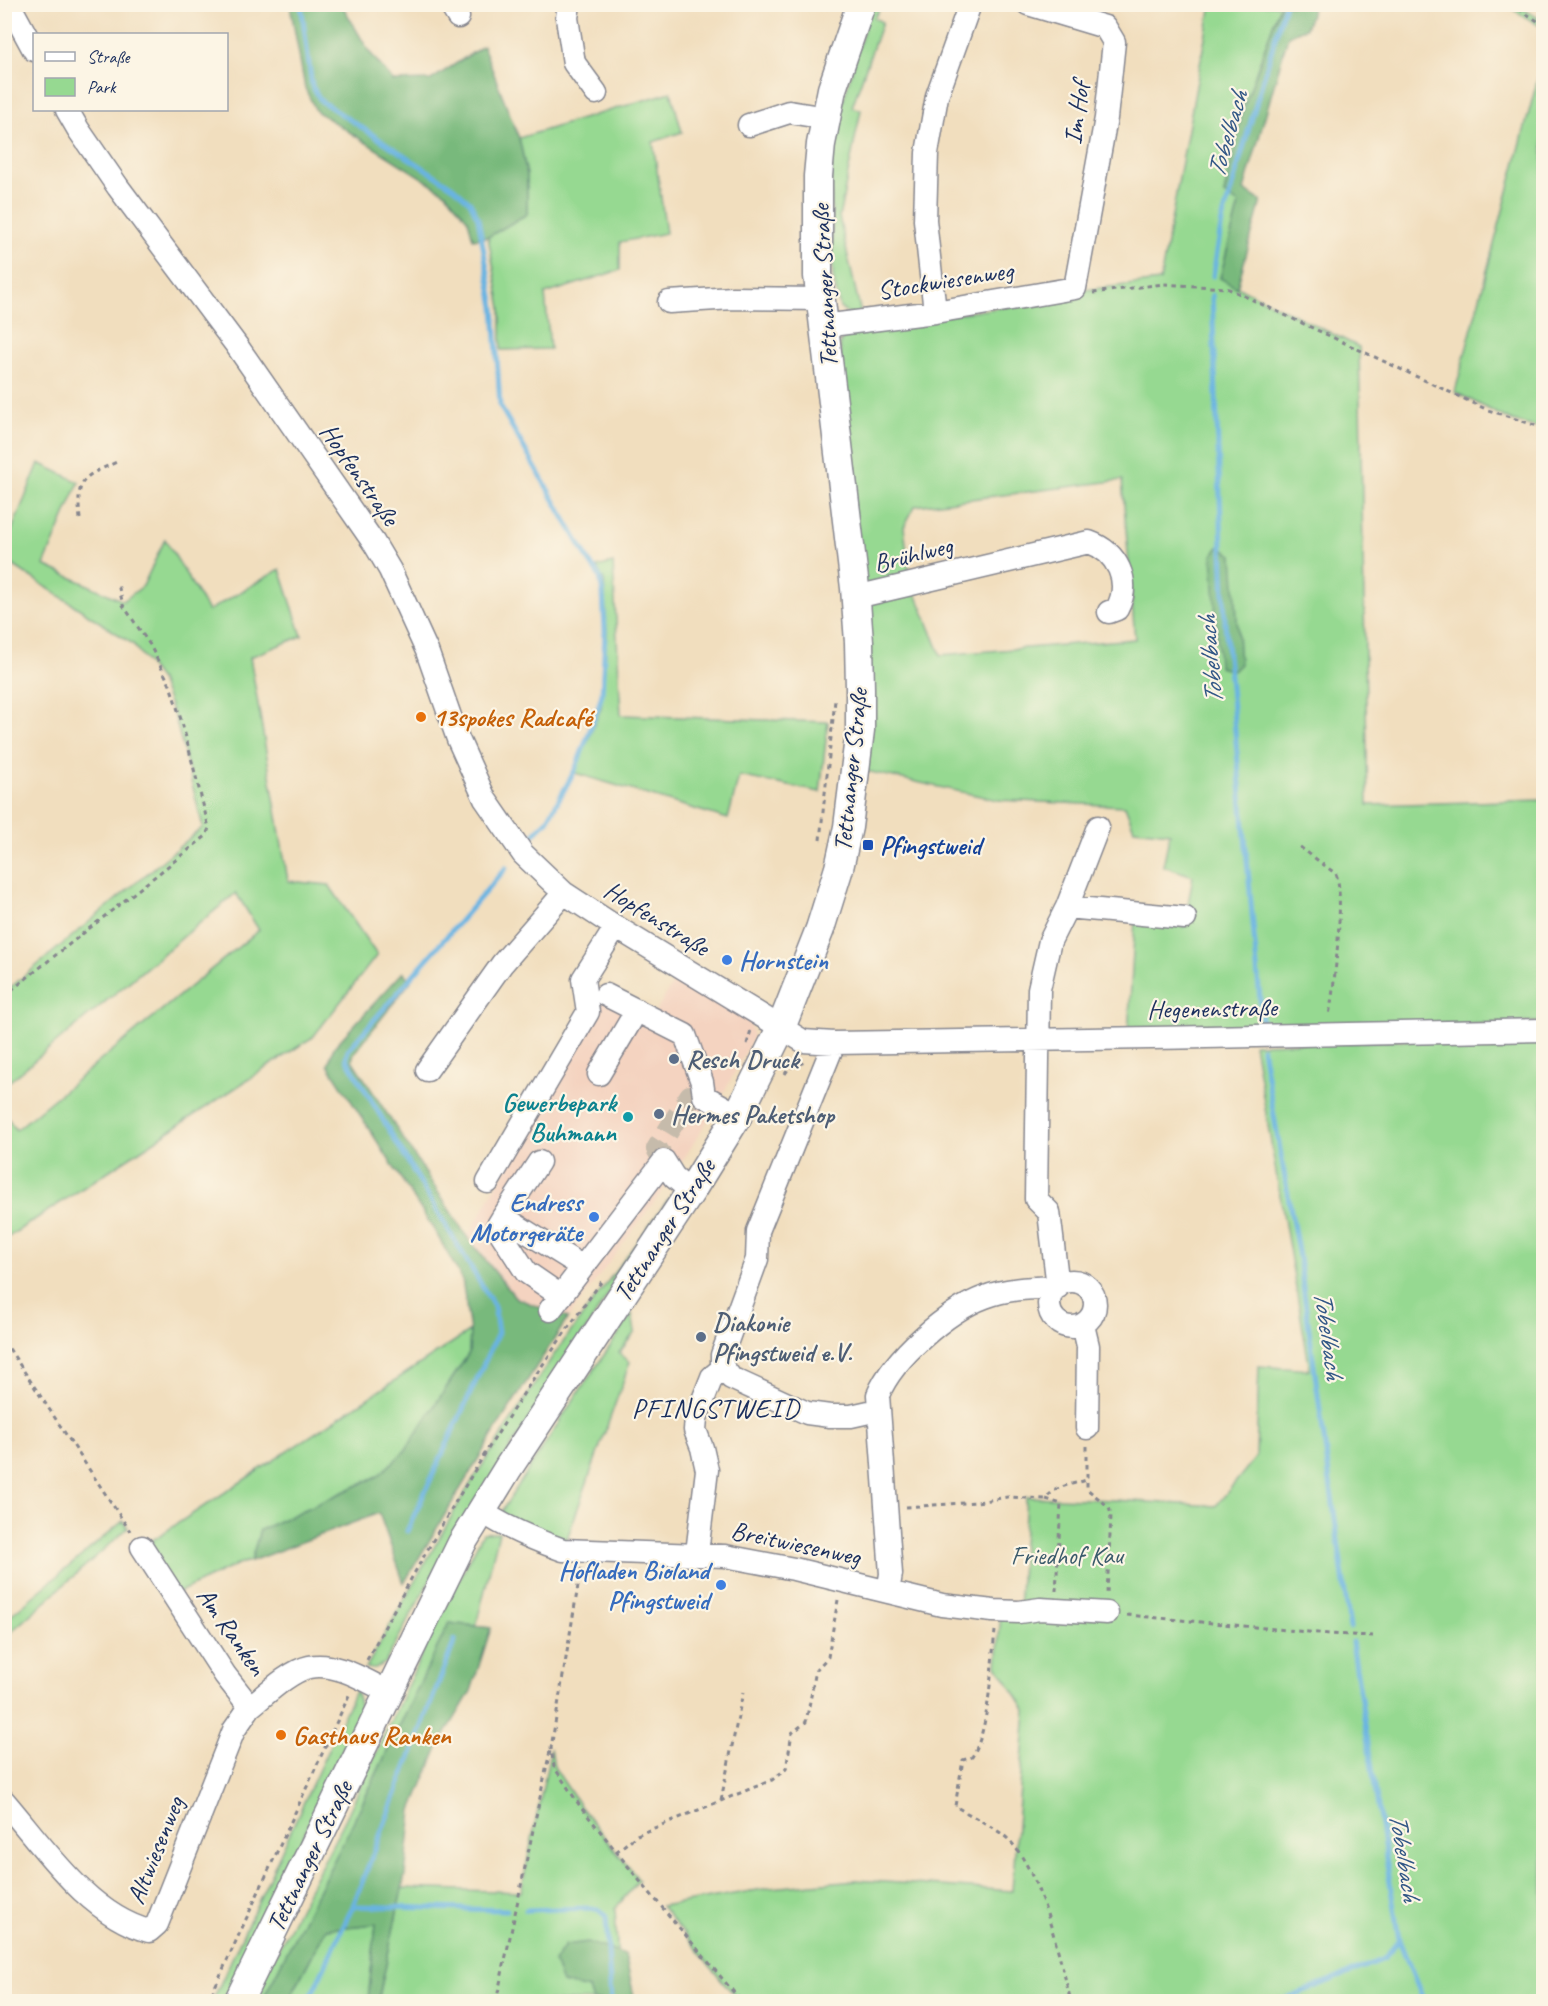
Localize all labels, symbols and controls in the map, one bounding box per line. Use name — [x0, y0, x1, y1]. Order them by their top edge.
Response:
legend — [33, 33, 228, 111]
text: Straße — [87, 46, 131, 68]
street label: Im Hof — [1056, 74, 1098, 146]
text: Park — [87, 76, 117, 98]
water label: Tobelbach — [1198, 85, 1256, 182]
street label: Tettnanger Straße — [804, 201, 845, 369]
street label: Stockwiesenweg — [875, 253, 1017, 307]
street label: Hopfenstraße — [312, 417, 408, 534]
street label: Brühlweg — [870, 528, 958, 580]
water label: Tobelbach — [1189, 612, 1231, 706]
street label: Tettnanger Straße — [826, 684, 876, 853]
place label: 13spokes Radcafé — [433, 701, 596, 734]
marker: 13spokes Radcafé — [414, 710, 428, 724]
place label: Pfingstweid — [880, 829, 985, 862]
marker: Pfingstweid — [861, 838, 875, 852]
street label: Hopfenstraße — [598, 873, 718, 965]
place label: Hornstein — [739, 944, 829, 977]
marker: Hornstein — [720, 953, 734, 967]
street label: Hegenenstraße — [1147, 991, 1280, 1026]
place label: Resch Druck — [686, 1043, 801, 1076]
marker: Resch Druck — [667, 1052, 681, 1066]
place label: Gewerbepark Buhmann — [502, 1086, 618, 1149]
place label: Hermes Paketshop — [671, 1098, 836, 1131]
marker: Hermes Paketshop — [652, 1107, 666, 1121]
marker: Gewerbepark Buhmann — [621, 1110, 635, 1124]
street label: Tettnanger Straße — [606, 1151, 724, 1308]
place label: Endress Motorgeräte — [470, 1186, 585, 1249]
marker: Endress Motorgeräte — [587, 1210, 601, 1224]
water label: Tobelbach — [1306, 1288, 1352, 1383]
place label: Diakonie Pfingstweid e.V. — [713, 1306, 853, 1369]
marker: Diakonie Pfingstweid e.V. — [694, 1330, 708, 1344]
district label: PFINGSTWEID — [632, 1391, 801, 1425]
street label: Breitwiesenweg — [728, 1514, 865, 1574]
park label: Friedhof Kau — [1011, 1539, 1126, 1572]
place label: Hofladen Bioland Pfingstweid — [558, 1554, 714, 1617]
marker: Hofladen Bioland Pfingstweid — [714, 1578, 728, 1592]
street label: Am Ranken — [189, 1581, 275, 1683]
place label: Gasthaus Ranken — [293, 1719, 452, 1752]
marker: Gasthaus Ranken — [274, 1728, 288, 1742]
street label: Tettnanger Straße — [259, 1773, 361, 1937]
street label: Altwiesenweg — [119, 1790, 193, 1909]
water label: Tobelbach — [1381, 1810, 1429, 1905]

